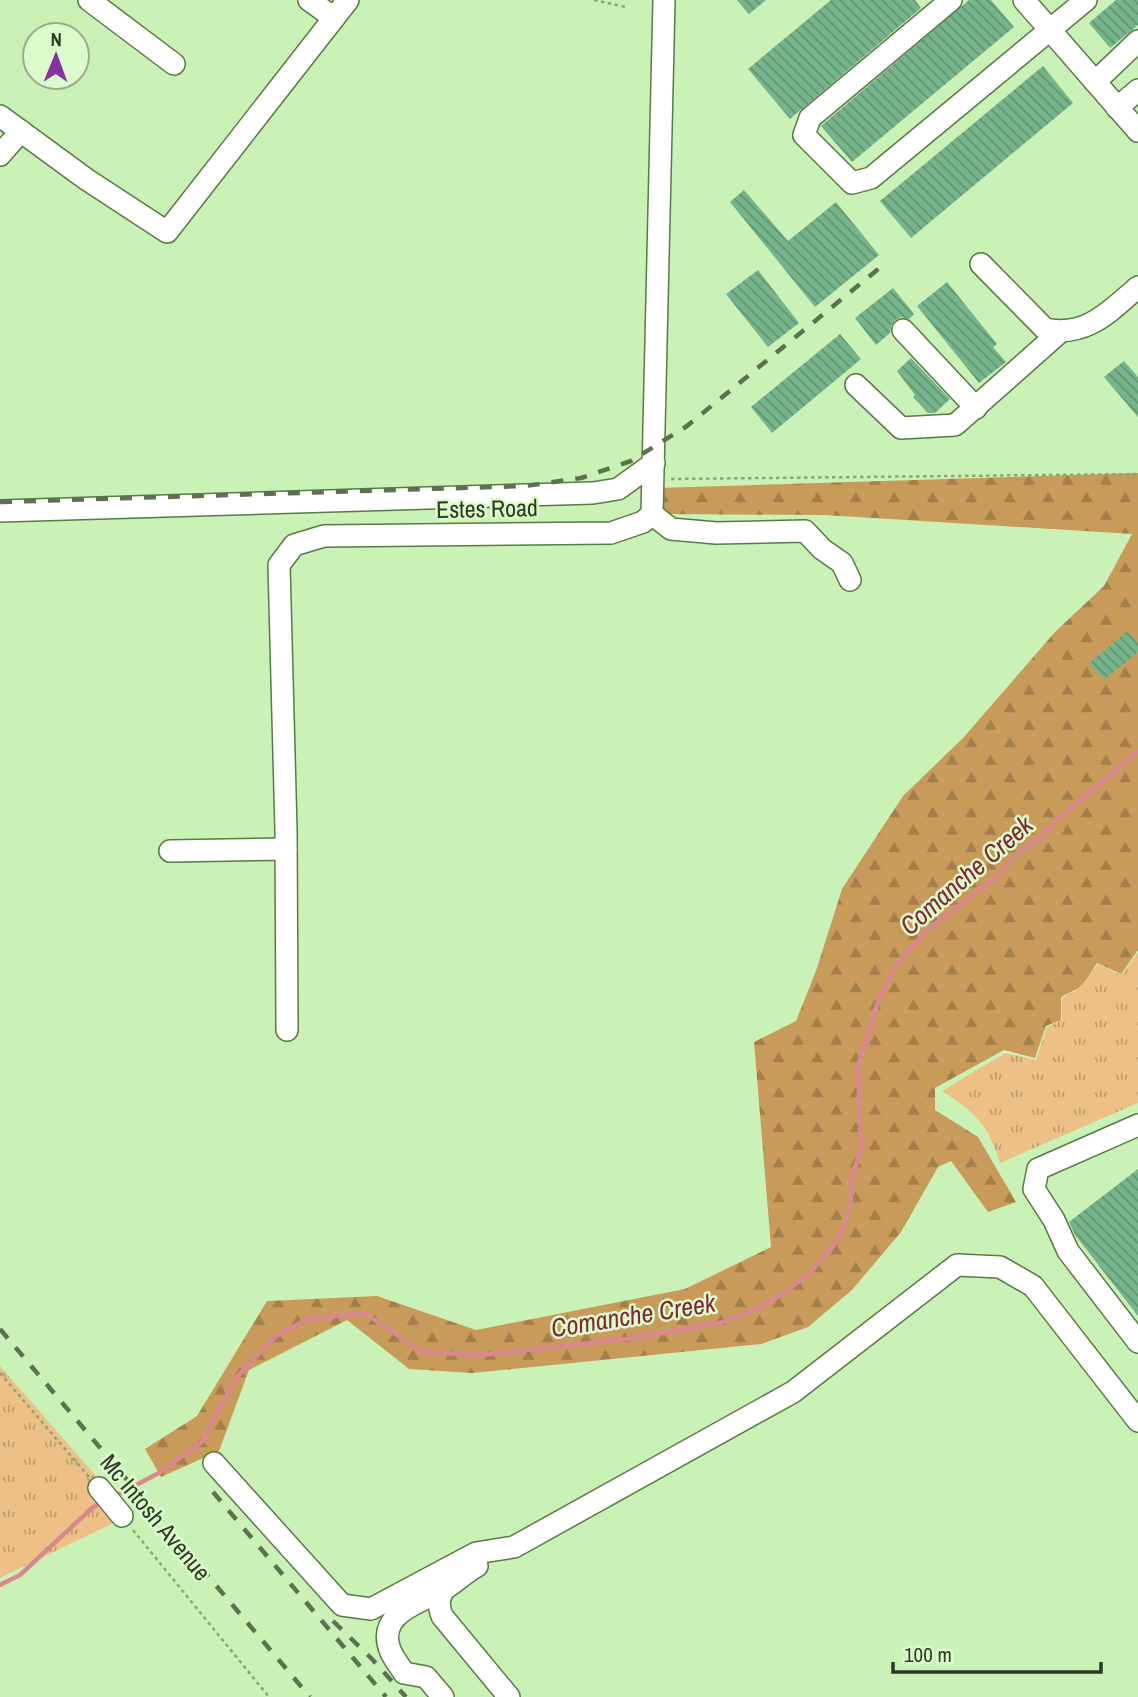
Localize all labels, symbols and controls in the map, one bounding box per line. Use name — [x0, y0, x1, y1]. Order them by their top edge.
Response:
north arrow — [21, 21, 91, 91]
text: N — [50, 26, 62, 52]
street label: Estes Road — [436, 491, 538, 525]
water label: Comanche Creek — [892, 807, 1041, 943]
water label: Comanche Creek — [548, 1285, 719, 1345]
street label: Mc Intosh Avenue — [94, 1447, 218, 1587]
scale bar — [893, 1630, 1101, 1674]
text: 100 m — [904, 1640, 952, 1669]

